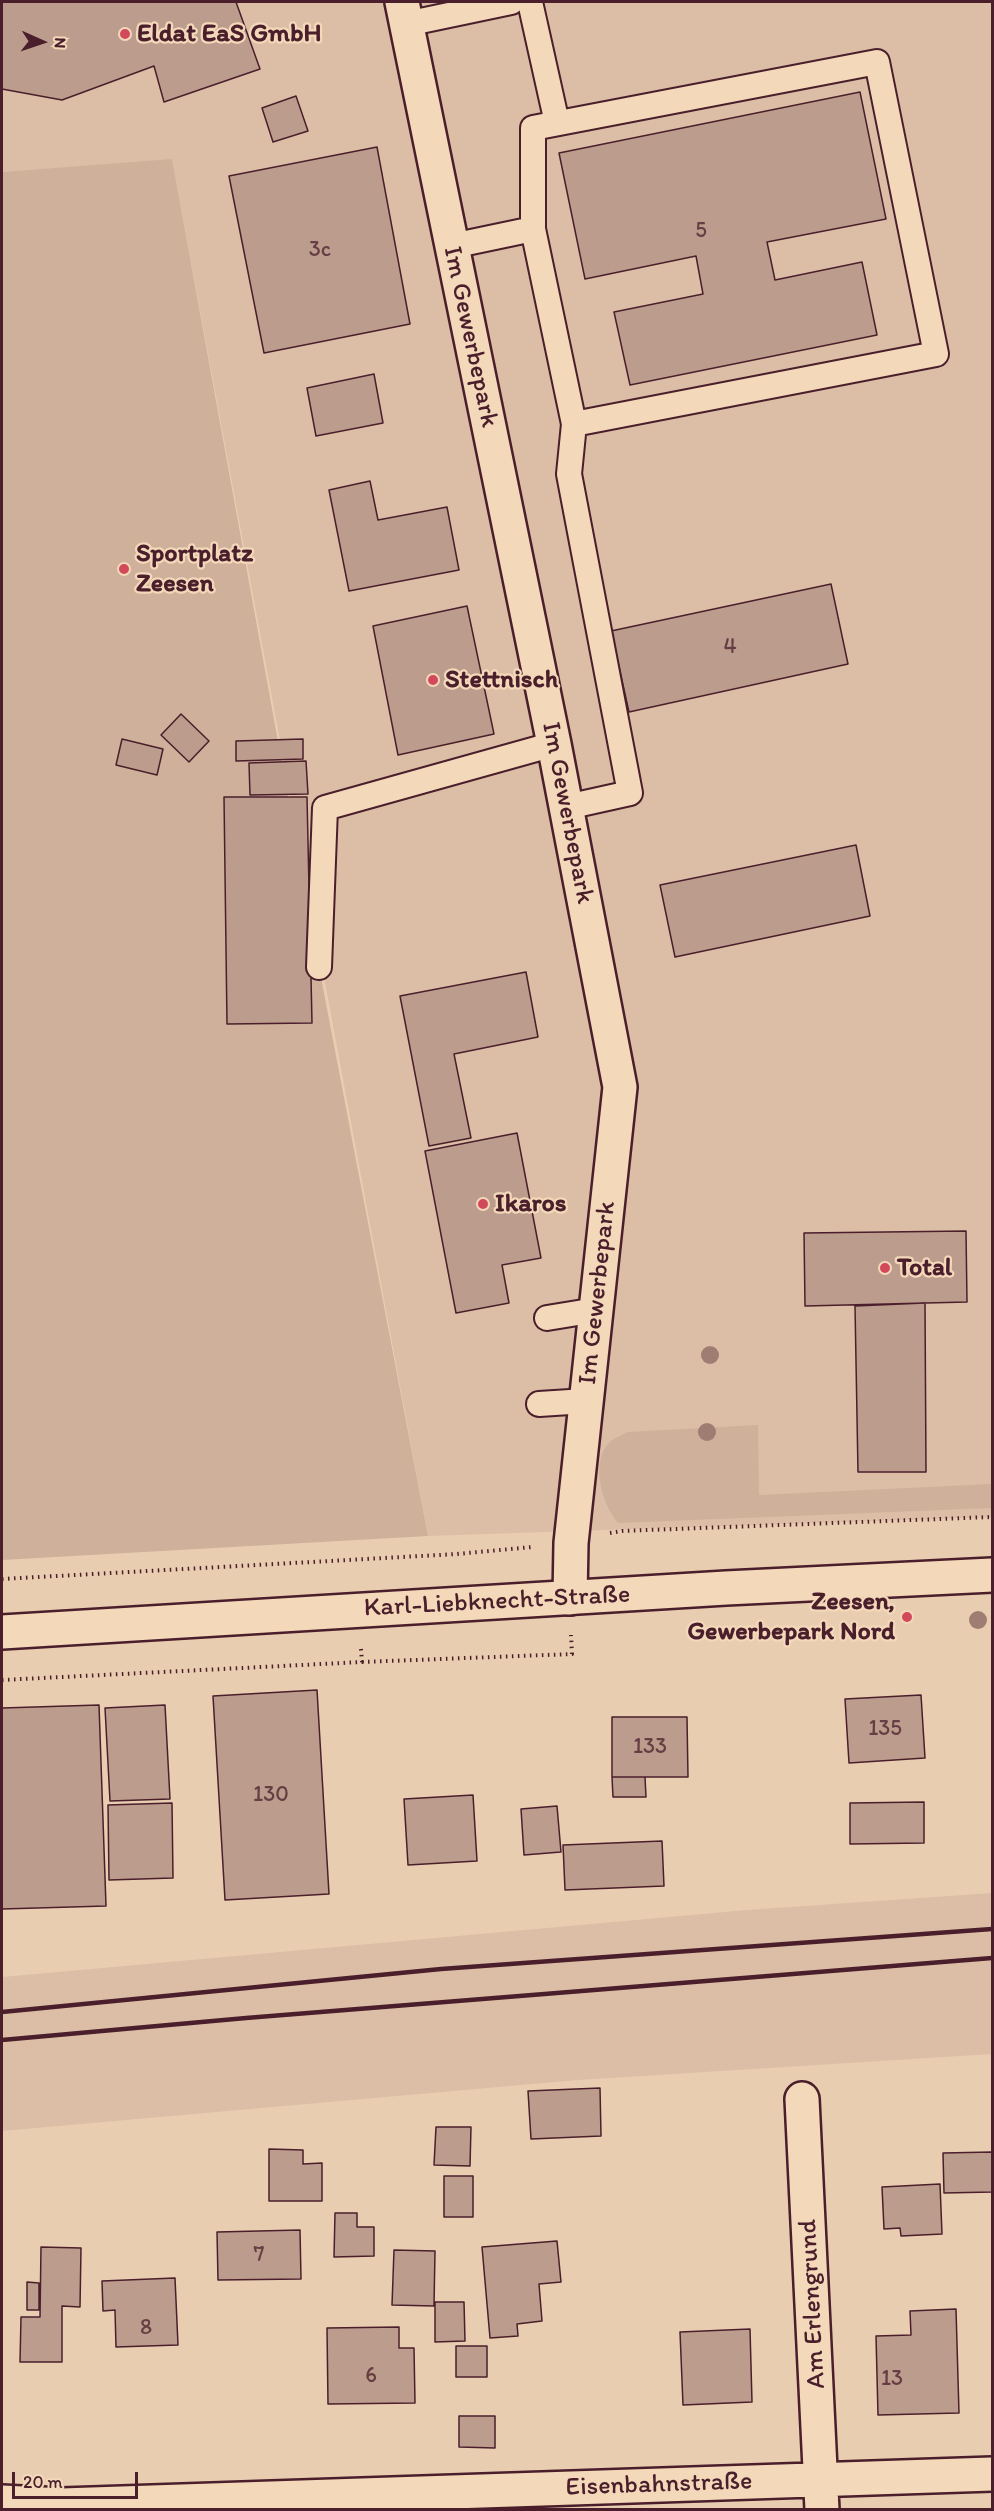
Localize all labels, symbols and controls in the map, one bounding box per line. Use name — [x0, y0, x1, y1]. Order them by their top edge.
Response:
north arrow — [12, 12, 72, 72]
place label: Eldat EaS GmbH — [137, 18, 321, 50]
marker: Eldat EaS GmbH — [118, 27, 132, 41]
text: N — [51, 37, 70, 49]
house number: 5 — [695, 218, 707, 244]
house number: 3c — [309, 237, 331, 263]
street label: Im Gewerbepark — [436, 244, 504, 430]
place label: Sportplatz Zeesen — [136, 538, 253, 600]
marker: Sportplatz Zeesen — [117, 562, 131, 576]
house number: 4 — [723, 634, 737, 660]
place label: Stettnisch — [445, 664, 558, 696]
marker: Stettnisch — [426, 673, 440, 687]
street label: Im Gewerbepark — [534, 720, 600, 906]
place label: Ikaros — [495, 1188, 566, 1220]
marker: Ikaros — [476, 1197, 490, 1211]
street label: Im Gewerbepark — [573, 1200, 623, 1386]
place label: Total — [897, 1252, 952, 1284]
marker: Total — [878, 1261, 892, 1275]
street label: Karl-Liebknecht-Straße — [363, 1579, 631, 1625]
place label: Zeesen, Gewerbepark Nord — [687, 1586, 895, 1648]
marker: Zeesen, Gewerbepark Nord — [900, 1610, 914, 1624]
house number: 135 — [868, 1716, 902, 1742]
house number: 133 — [633, 1734, 667, 1760]
house number: 130 — [253, 1782, 289, 1808]
street label: Am Erlengrund — [793, 2218, 833, 2390]
house number: 7 — [254, 2242, 264, 2268]
house number: 8 — [140, 2315, 152, 2341]
house number: 6 — [365, 2363, 377, 2389]
house number: 13 — [881, 2366, 903, 2392]
scale bar — [15, 2460, 141, 2498]
street label: Eisenbahnstraße — [565, 2466, 753, 2504]
text: 20 m — [23, 2471, 63, 2493]

